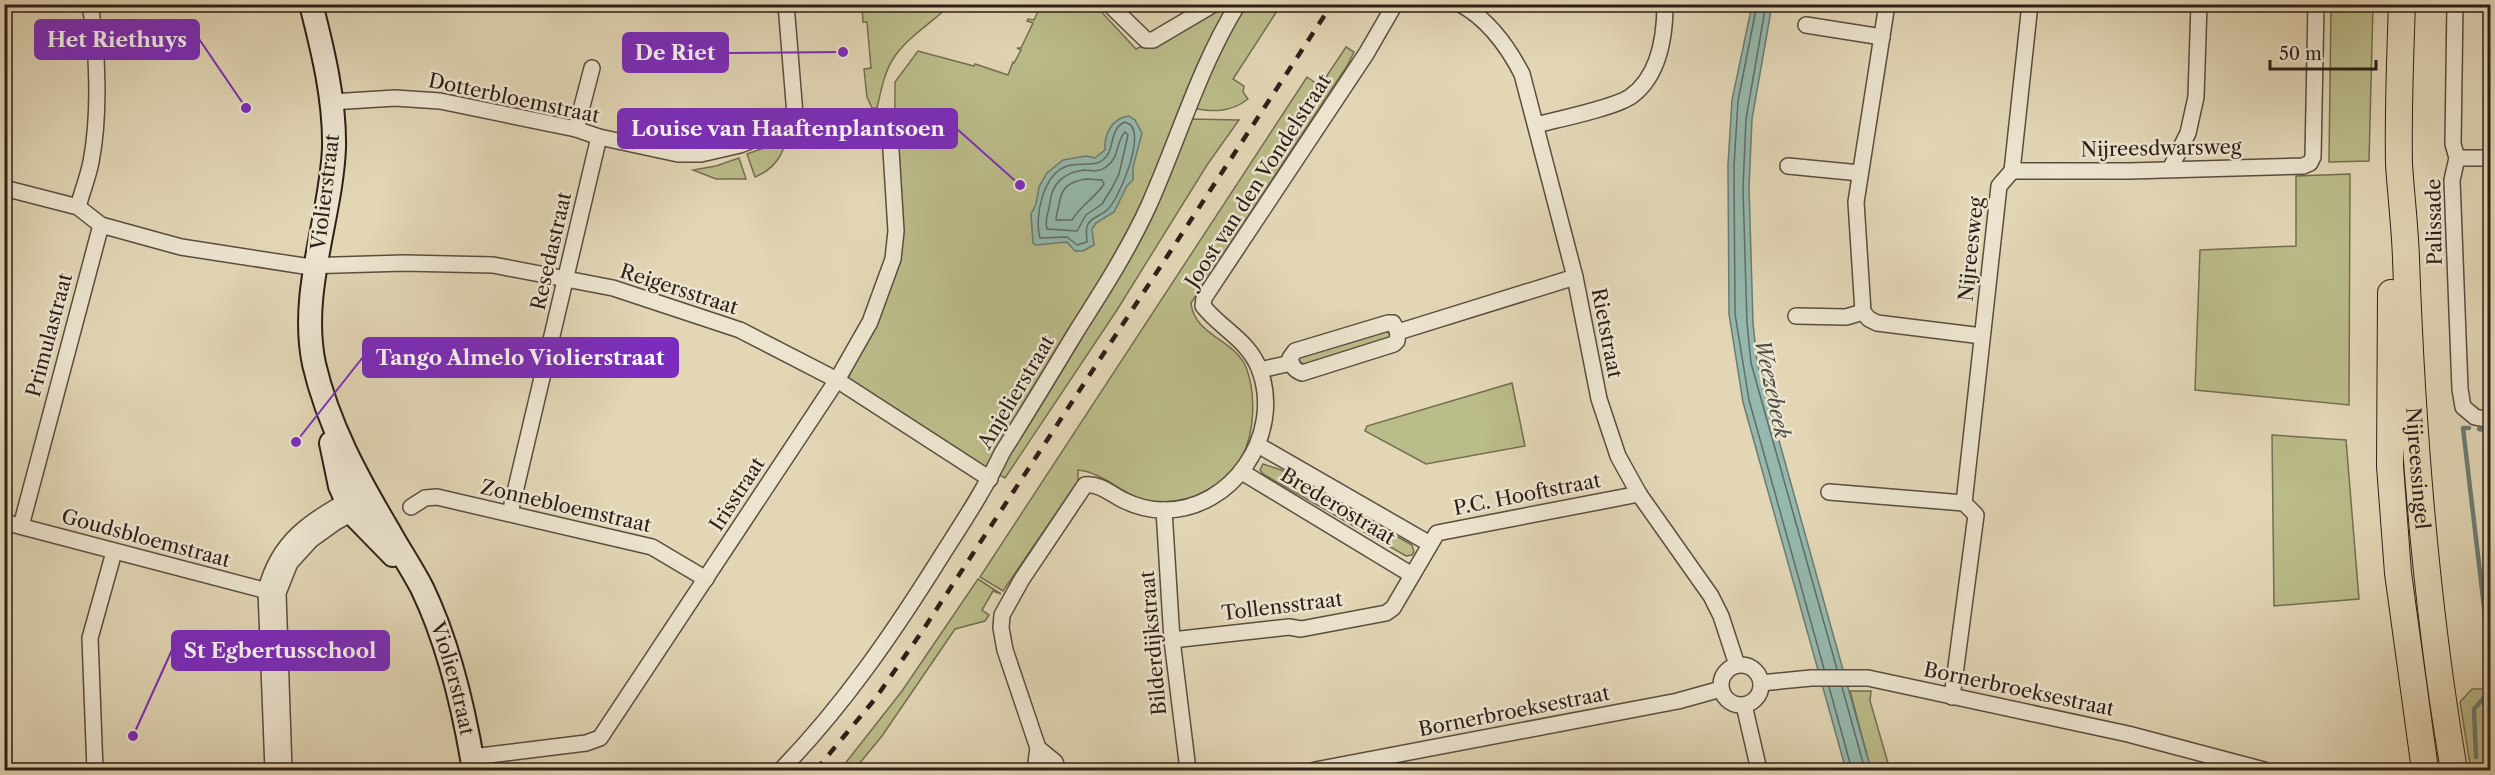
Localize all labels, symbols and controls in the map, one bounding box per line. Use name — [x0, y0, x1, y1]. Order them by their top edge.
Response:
callout: Het Riethuys — [35, 20, 199, 59]
text: Het Riethuys — [47, 27, 187, 52]
callout: De Riet — [623, 33, 728, 72]
scale bar — [2270, 33, 2376, 71]
text: De Riet — [635, 40, 716, 65]
text: 50 m — [2279, 43, 2322, 65]
street label: Dotterbloemstraat — [426, 68, 602, 128]
street label: Joost van den Vondelstraat — [1178, 70, 1336, 295]
callout: Louise van Haaftenplantsoen — [618, 109, 957, 148]
text: Louise van Haaftenplantsoen — [631, 116, 946, 141]
street label: Violierstraat — [306, 133, 344, 252]
street label: Nijreesdwarsweg — [2080, 135, 2242, 161]
street label: Palissade — [2421, 178, 2447, 266]
street label: Resedastraat — [526, 190, 576, 312]
street label: Nijreesweg — [1954, 195, 1988, 302]
street label: Reigersstraat — [617, 259, 741, 319]
street label: Primulastraat — [21, 270, 77, 400]
street label: Rietstraat — [1587, 286, 1627, 380]
street label: Anjelierstraat — [972, 331, 1059, 454]
water label: Weezebeek — [1750, 337, 1795, 441]
callout: Tango Almelo Violierstraat — [363, 338, 678, 377]
text: Tango Almelo Violierstraat — [376, 345, 665, 370]
street label: Nijreessingel — [2401, 407, 2435, 530]
street label: Irisstraat — [704, 453, 770, 535]
street label: Brederostraat — [1276, 462, 1400, 550]
street label: P.C. Hooftstraat — [1451, 468, 1603, 520]
street label: Zonnebloemstraat — [478, 475, 654, 537]
street label: Goudsbloemstraat — [59, 504, 233, 572]
street label: Bilderdijkstraat — [1135, 570, 1171, 716]
street label: Tollensstraat — [1220, 587, 1344, 625]
street label: Violierstraat — [425, 617, 480, 737]
callout: St Egbertusschool — [172, 631, 389, 670]
text: St Egbertusschool — [184, 638, 376, 663]
street label: Bornerbroeksestraat — [1922, 657, 2116, 721]
street label: Bornerbroeksestraat — [1416, 681, 1612, 741]

